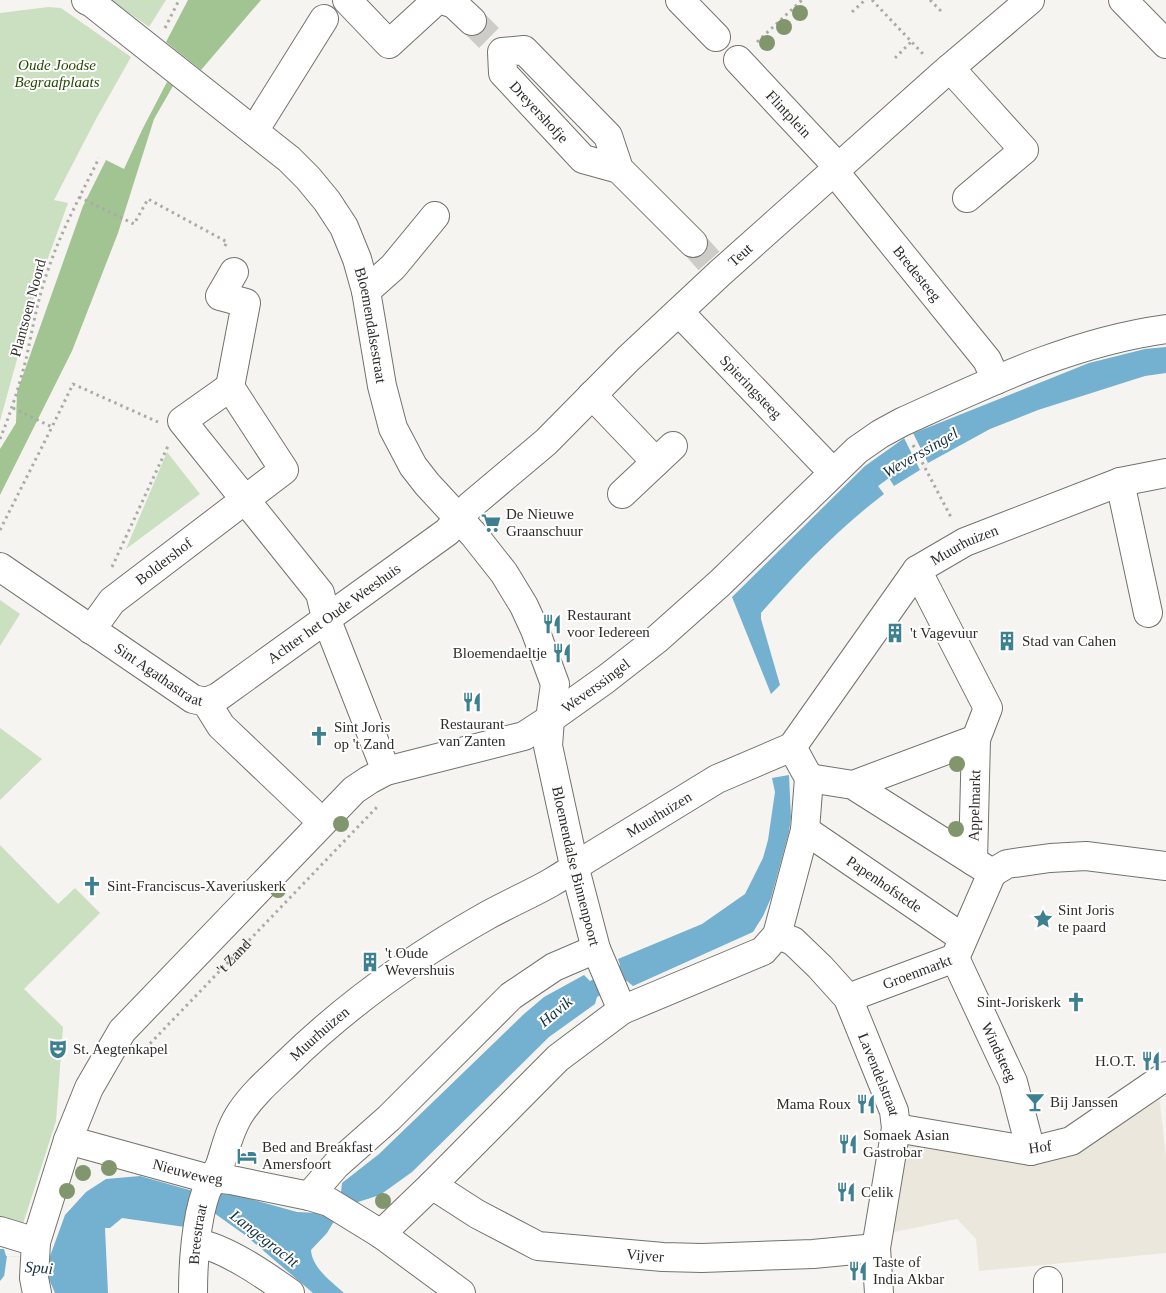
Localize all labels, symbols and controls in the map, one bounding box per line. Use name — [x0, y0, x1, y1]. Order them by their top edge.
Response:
park label: Oude Joodse Begraafplaats — [15, 57, 100, 90]
street label: Dreyershofje — [506, 78, 572, 146]
street label: Flintplein — [763, 87, 815, 141]
street label: Teut — [725, 240, 756, 270]
street label: Bredesteeg — [890, 243, 945, 305]
street label: Plantsoen Noord — [7, 257, 49, 359]
street label: Bloemendalsestraat — [352, 265, 390, 385]
street label: Spieringsteeg — [717, 352, 785, 422]
water label: Weverssingel — [880, 424, 962, 482]
place label: De Nieuwe Graanschuur — [506, 506, 583, 539]
supermarket icon: De Nieuwe Graanschuur — [480, 512, 502, 534]
street label: Muurhuizen — [928, 522, 1001, 568]
street label: Boldershof — [132, 535, 195, 588]
street label: Achter het Oude Weeshuis — [264, 560, 404, 667]
place label: Restaurant voor Iedereen — [567, 607, 650, 640]
restaurant icon: Restaurant voor Iedereen — [541, 613, 563, 635]
building icon: 't Vagevuur — [884, 622, 906, 644]
place label: 't Vagevuur — [910, 625, 978, 641]
building icon: Stad van Cahen — [996, 630, 1018, 652]
place label: Stad van Cahen — [1022, 633, 1117, 649]
street label: Sint Agathastraat — [111, 640, 205, 709]
restaurant icon: Bloemendaeltje — [551, 642, 573, 664]
place label: Bloemendaeltje — [453, 645, 547, 661]
street label: Weverssingel — [559, 655, 633, 716]
restaurant icon: Restaurant van Zanten — [461, 691, 483, 713]
place label: Restaurant van Zanten — [438, 716, 506, 749]
place label: Sint Joris op 't Zand — [334, 719, 395, 752]
church icon: Sint Joris op 't Zand — [308, 725, 330, 747]
street label: Appelmarkt — [965, 769, 983, 842]
street label: Bloemendalse Binnenpoort — [549, 785, 603, 948]
street label: Muurhuizen — [624, 788, 695, 841]
street label: Papenhofstede — [844, 853, 925, 916]
church icon: Sint-Franciscus-Xaveriuskerk — [81, 875, 103, 897]
place label: Sint-Franciscus-Xaveriuskerk — [107, 878, 287, 894]
place label: Sint Joris te paard — [1058, 902, 1114, 935]
place icon: Sint Joris te paard — [1032, 908, 1054, 930]
street label: 't Zand — [214, 935, 254, 977]
place label: 't Oude Wevershuis — [385, 945, 455, 978]
building icon: 't Oude Wevershuis — [359, 951, 381, 973]
street label: Groenmarkt — [881, 952, 955, 992]
church icon: Sint-Joriskerk — [1065, 991, 1087, 1013]
water label: Havik — [534, 992, 576, 1031]
place label: Sint-Joriskerk — [977, 994, 1061, 1010]
street label: Muurhuizen — [287, 1003, 353, 1064]
street label: Windsteeg — [978, 1020, 1020, 1085]
street label: Lavendelstraat — [855, 1031, 903, 1118]
theatre icon: St. Aegtenkapel — [47, 1038, 69, 1060]
place label: St. Aegtenkapel — [73, 1041, 168, 1057]
restaurant icon: H.O.T. — [1140, 1050, 1162, 1072]
place label: H.O.T. — [1095, 1053, 1136, 1069]
bar icon: Bij Janssen — [1024, 1091, 1046, 1113]
restaurant icon: Mama Roux — [855, 1093, 877, 1115]
place label: Bij Janssen — [1050, 1094, 1118, 1110]
place label: Mama Roux — [776, 1096, 851, 1112]
place label: Somaek Asian Gastrobar — [863, 1127, 950, 1160]
restaurant icon: Somaek Asian Gastrobar — [837, 1133, 859, 1155]
street label: Hof — [1027, 1137, 1053, 1157]
place label: Bed and Breakfast Amersfoort — [262, 1139, 374, 1172]
hotel icon: Bed and Breakfast Amersfoort — [236, 1145, 258, 1167]
street label: Nieuweweg — [151, 1156, 224, 1187]
restaurant icon: Celik — [835, 1181, 857, 1203]
place label: Celik — [861, 1184, 894, 1200]
street label: Breestraat — [186, 1201, 210, 1265]
water label: Langegracht — [226, 1206, 303, 1271]
street label: Vijver — [626, 1246, 665, 1265]
place label: Taste of India Akbar — [873, 1254, 944, 1287]
water label: Spui — [24, 1258, 54, 1278]
restaurant icon: Taste of India Akbar — [847, 1260, 869, 1282]

